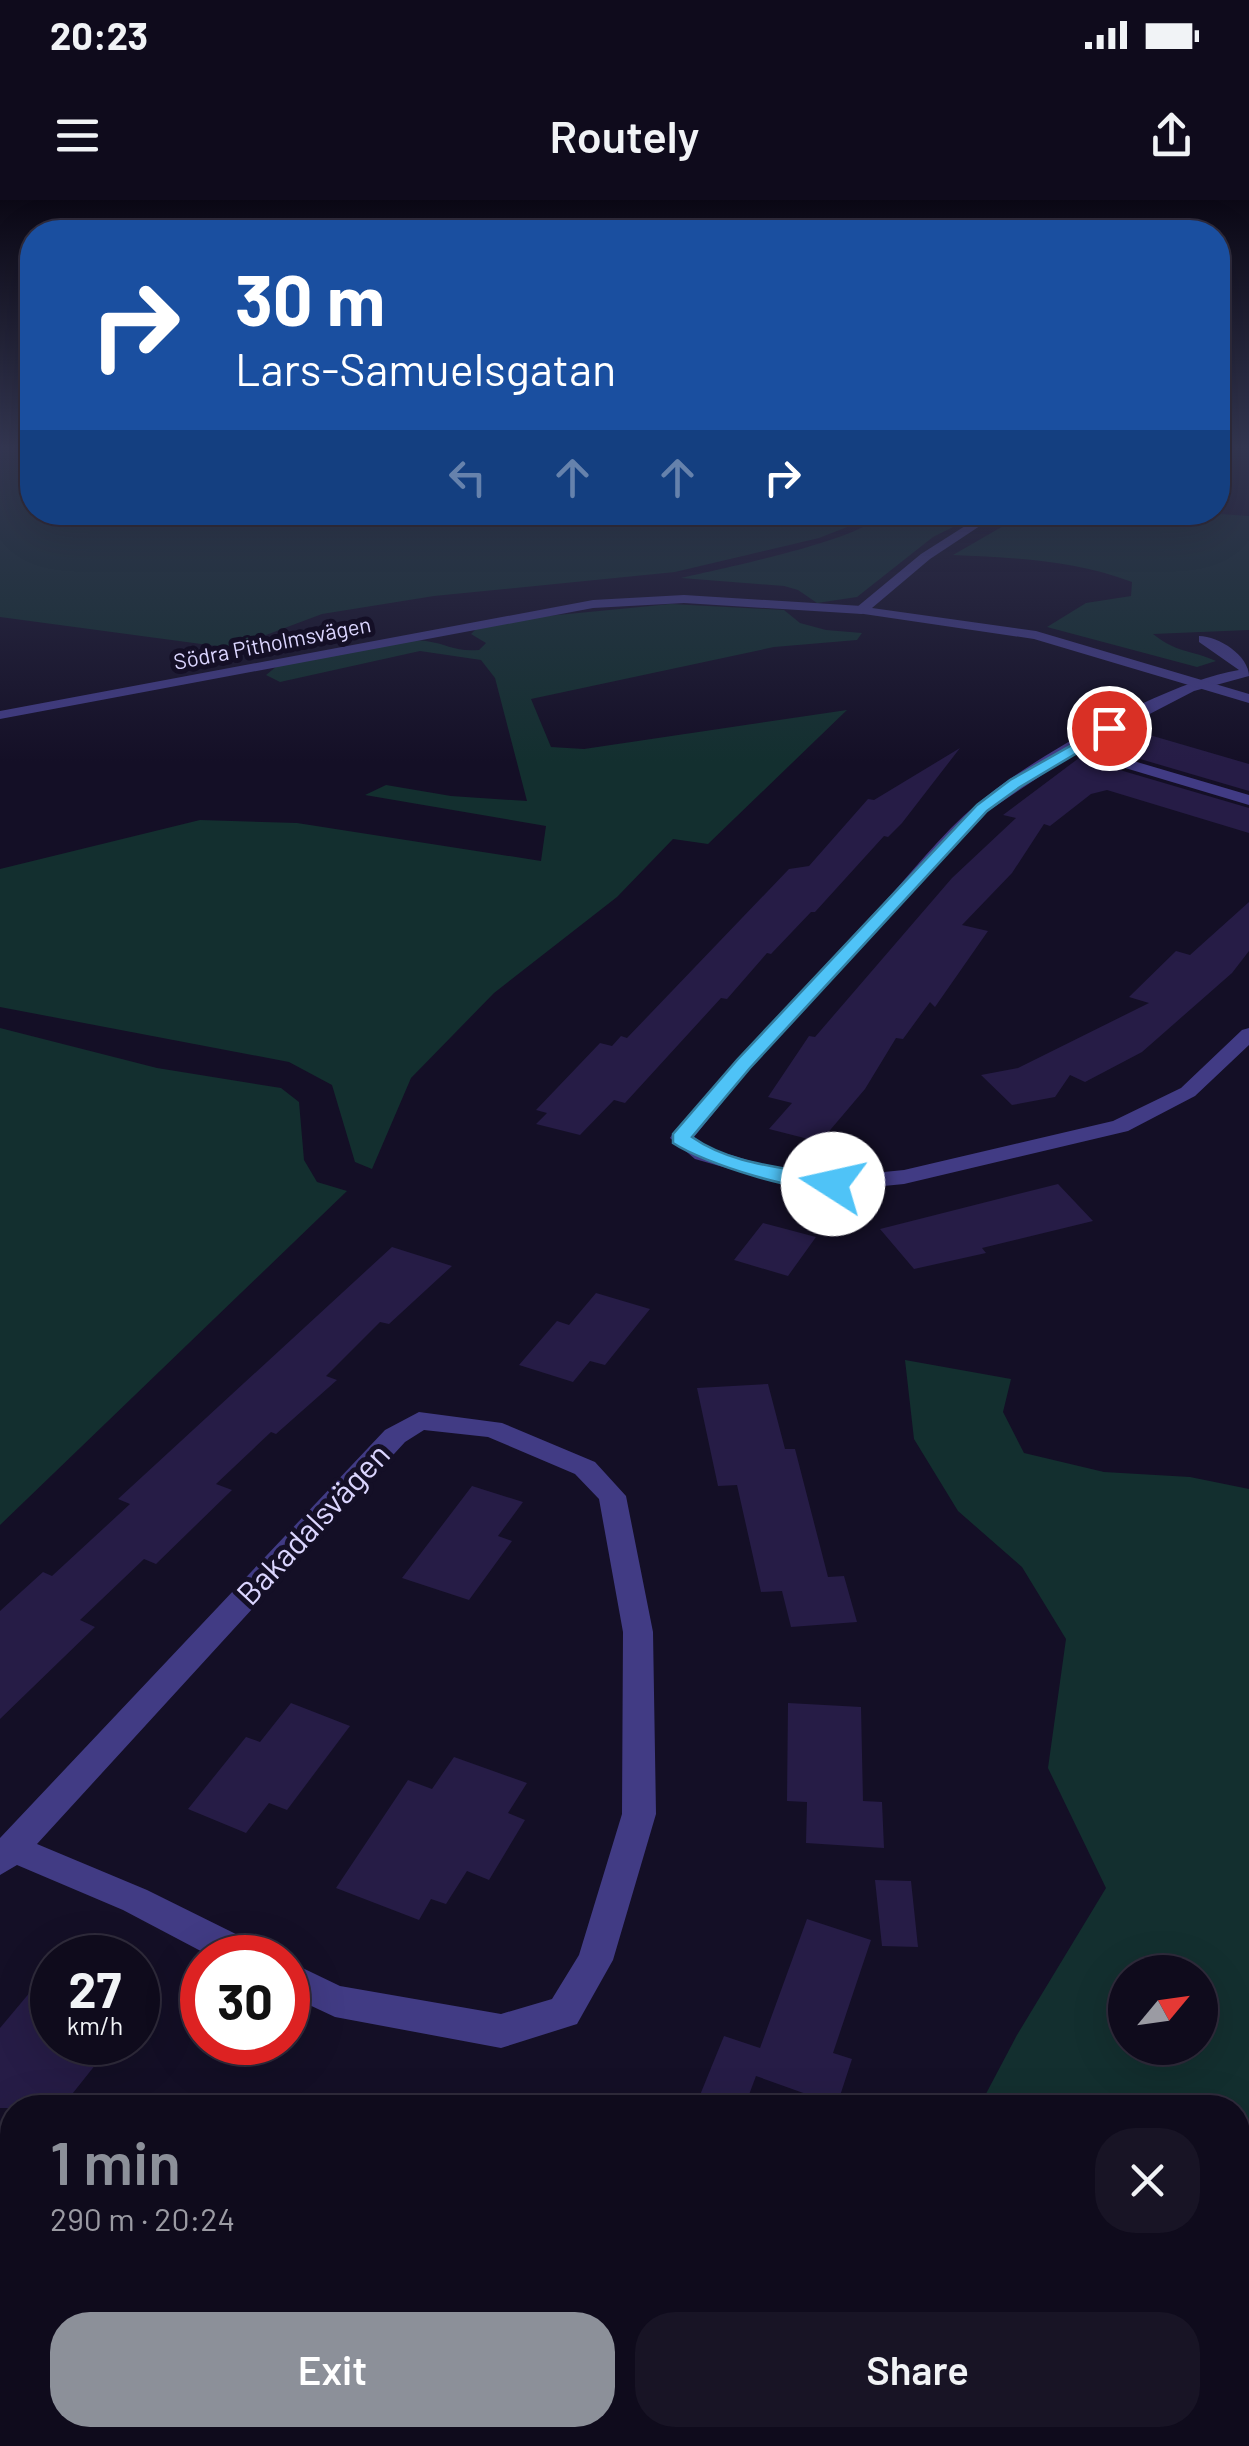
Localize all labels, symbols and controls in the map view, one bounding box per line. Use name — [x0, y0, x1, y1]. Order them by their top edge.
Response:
text: 20:23 — [50, 12, 148, 58]
icon: menu — [50, 108, 105, 163]
text: Routely — [549, 108, 700, 162]
icon: share — [1144, 108, 1199, 163]
text: 30 m — [235, 256, 385, 340]
icon: right — [70, 260, 200, 390]
text: Lars-Samuelsgatan — [235, 341, 616, 395]
icon: left — [440, 450, 495, 505]
icon: ahead — [545, 450, 600, 505]
icon: ahead — [650, 450, 705, 505]
icon: right — [755, 450, 810, 505]
street label: Södra Pitholmsvägen — [171, 610, 373, 674]
pin — [1067, 686, 1152, 771]
icon: arrive — [1082, 701, 1137, 756]
position arrow — [781, 1132, 885, 1236]
street label: Bakadalsvägen — [228, 1435, 396, 1611]
speed limit sign: 30 — [180, 1935, 310, 2065]
north arrow — [1108, 1955, 1218, 2065]
map controls — [1108, 1955, 1218, 2065]
text: 27 — [69, 1958, 121, 2018]
text: km/h — [67, 2010, 123, 2040]
text: 1 min — [50, 2125, 181, 2197]
button: close — [1095, 2128, 1200, 2233]
text: 290 m · 20:24 — [50, 2199, 235, 2237]
button: Exit — [50, 2312, 615, 2427]
button: Share — [635, 2312, 1200, 2427]

